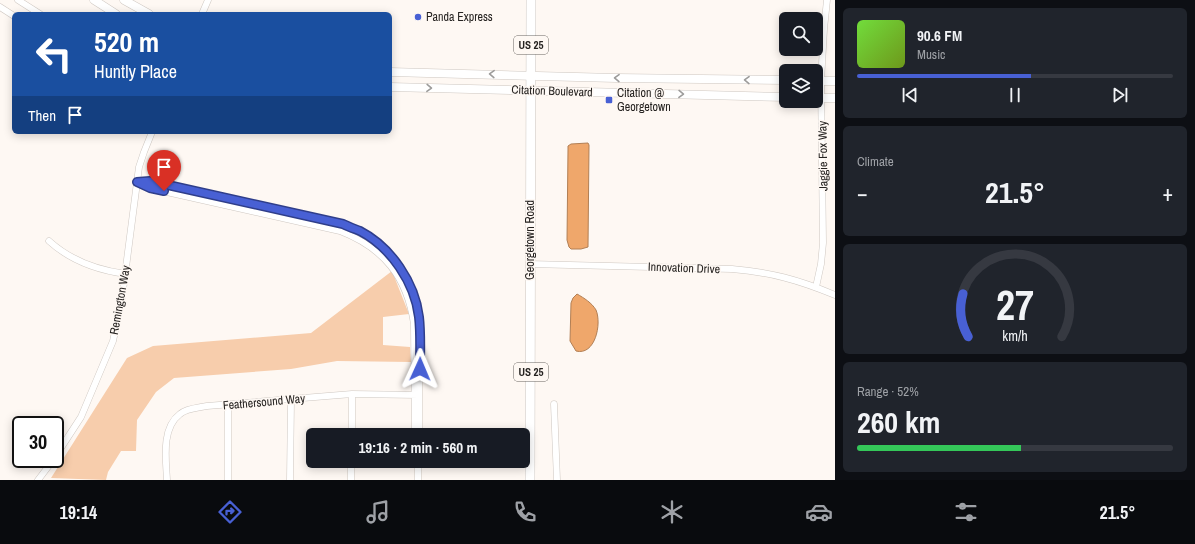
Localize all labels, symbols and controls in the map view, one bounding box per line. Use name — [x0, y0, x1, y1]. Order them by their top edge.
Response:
place label: Panda Express — [426, 9, 493, 25]
marker: Panda Express — [413, 12, 423, 22]
map controls — [779, 12, 823, 108]
button: search — [779, 12, 823, 56]
text: 520 m — [94, 23, 159, 61]
text: 90.6 FM — [917, 25, 962, 46]
icon: left — [28, 28, 80, 80]
road number: US 25 — [514, 36, 548, 54]
text: Music — [917, 46, 945, 63]
text: Huntly Place — [94, 59, 177, 84]
button: layers — [779, 64, 823, 108]
one-way arrow — [489, 70, 495, 79]
one-way arrow — [614, 74, 620, 82]
one-way arrow — [744, 76, 750, 84]
street label: Citation Boulevard — [511, 82, 593, 100]
one-way arrow — [426, 84, 432, 92]
icon: previous — [899, 84, 921, 106]
icon: pause — [1004, 84, 1026, 106]
icon: next — [1109, 84, 1131, 106]
place label: Citation @ Georgetown — [617, 85, 671, 115]
one-way arrow — [678, 90, 684, 98]
marker: Citation @ Georgetown — [604, 95, 614, 105]
icon: arrive — [64, 104, 86, 126]
text: Then — [28, 105, 56, 126]
street label: Jaggie Fox Way — [814, 121, 832, 191]
pin — [147, 150, 181, 191]
text: Climate — [857, 153, 894, 170]
icon: arrive — [153, 156, 175, 178]
text: 21.5° — [985, 172, 1045, 212]
text: − — [857, 178, 868, 208]
text: + — [1162, 178, 1173, 208]
street label: Georgetown Road — [522, 200, 538, 280]
street label: Innovation Drive — [648, 259, 720, 277]
street label: Remington Way — [106, 264, 134, 336]
text: 27 — [996, 277, 1034, 333]
text: km/h — [1002, 326, 1028, 345]
position arrow — [399, 348, 441, 390]
road number: US 25 — [514, 363, 548, 381]
text: Range · 52% — [857, 383, 919, 400]
street label: Feathersound Way — [222, 390, 306, 414]
text: 260 km — [857, 402, 940, 442]
speed limit sign: 30 — [12, 416, 64, 468]
text: 19:16 · 2 min · 560 m — [359, 437, 477, 458]
icon: directions — [216, 498, 244, 526]
icon: music — [364, 498, 392, 526]
icon: phone — [511, 498, 539, 526]
icon: climate — [658, 498, 686, 526]
icon: car — [805, 498, 833, 526]
icon: filters — [952, 498, 980, 526]
text: 19:14 — [60, 500, 97, 525]
text: 21.5° — [1099, 500, 1135, 525]

